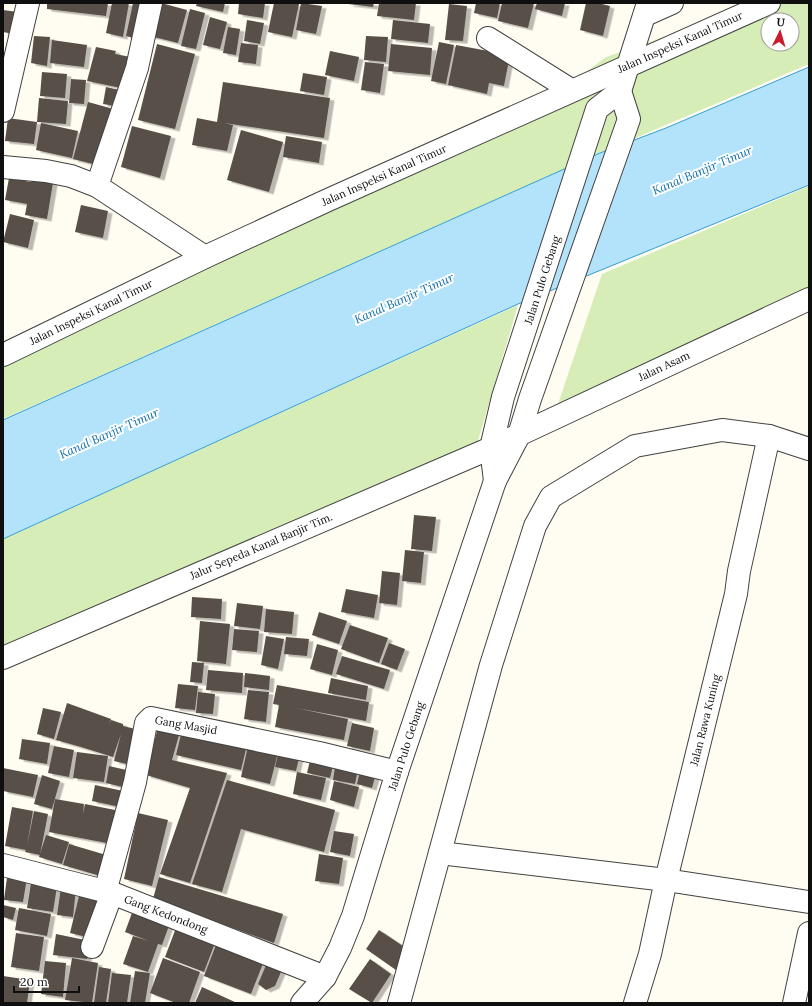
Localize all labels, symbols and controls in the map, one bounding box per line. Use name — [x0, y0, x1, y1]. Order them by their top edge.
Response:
street label: Jalan Inspeksi Kanal Timur — [614, 8, 745, 76]
north arrow — [760, 12, 800, 52]
text: U — [776, 15, 786, 29]
street label: Jalan Inspeksi Kanal Timur — [318, 141, 449, 209]
water label: Kanal Banjir Timur — [650, 142, 755, 198]
street label: Jalan Pulo Gebang — [521, 233, 563, 327]
water label: Kanal Banjir Timur — [352, 269, 457, 327]
street label: Jalan Inspeksi Kanal Timur — [26, 276, 155, 348]
street label: Jalan Asam — [635, 348, 692, 384]
water label: Kanal Banjir Timur — [57, 404, 162, 462]
street label: Jalur Sepeda Kanal Banjir Tim. — [187, 510, 334, 583]
street label: Jalan Rawa Kuning — [687, 672, 723, 768]
street label: Jalan Pulo Gebang — [385, 699, 427, 793]
street label: Gang Masjid — [154, 713, 219, 737]
street label: Gang Kedondong — [122, 892, 211, 937]
scale bar — [14, 968, 79, 994]
text: 20 m — [20, 974, 48, 989]

